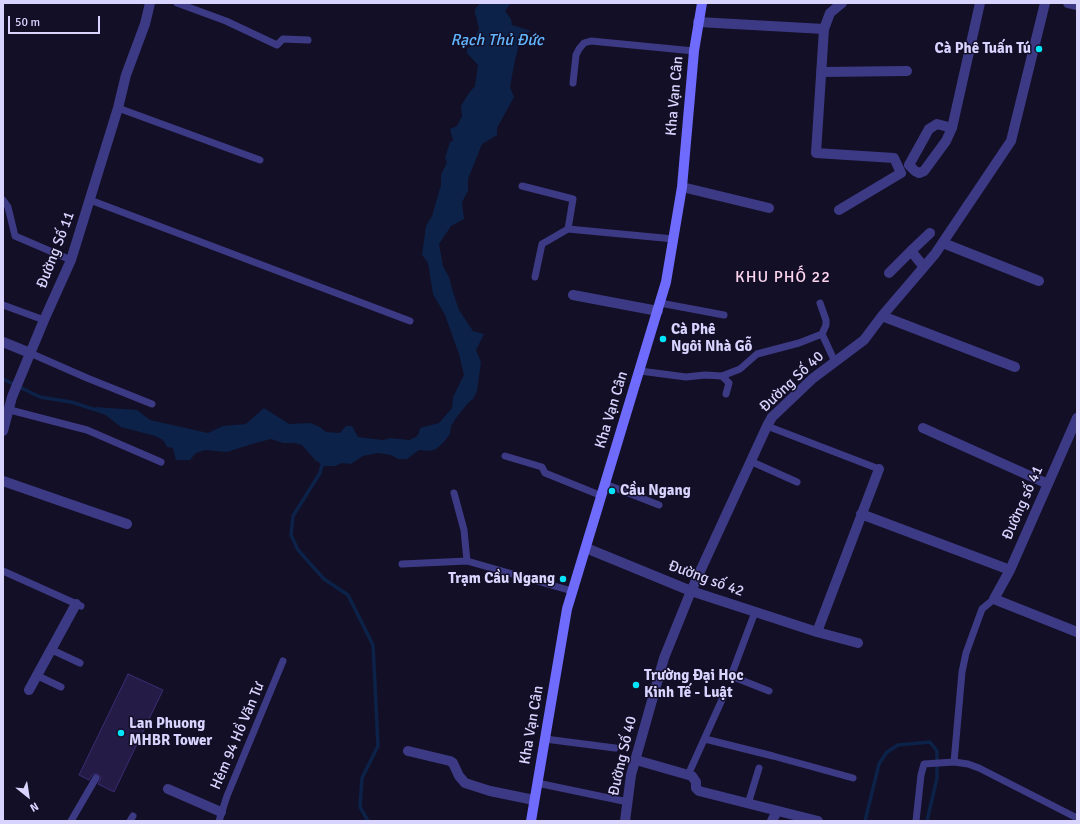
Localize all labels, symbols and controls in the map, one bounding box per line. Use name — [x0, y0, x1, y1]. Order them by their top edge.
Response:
scale bar — [10, 8, 102, 34]
text: 50 m — [15, 15, 40, 30]
water label: Rạch Thủ Đức — [450, 31, 544, 51]
place label: Cà Phê Tuấn Tú — [935, 40, 1031, 58]
marker: Cà Phê Tuấn Tú — [1034, 44, 1044, 54]
street label: Kha Vạn Cân — [663, 55, 687, 137]
street label: Đường Số 11 — [33, 209, 79, 291]
district label: KHU PHỐ 22 — [735, 268, 831, 288]
place label: Cà Phê Ngôi Nhà Gỗ — [671, 321, 752, 356]
marker: Cà Phê Ngôi Nhà Gỗ — [658, 334, 668, 344]
street label: Đường Số 40 — [756, 348, 828, 416]
street label: Kha Vạn Cân — [592, 369, 632, 451]
street label: Đường số 41 — [999, 463, 1047, 543]
place label: Cầu Ngang — [620, 482, 691, 500]
marker: Cầu Ngang — [607, 486, 617, 496]
street label: Đường số 42 — [666, 557, 746, 601]
place label: Trạm Cầu Ngang — [448, 570, 555, 588]
marker: Trạm Cầu Ngang — [558, 574, 568, 584]
place label: Trường Đại Học Kinh Tế - Luật — [644, 667, 744, 702]
street label: Hẻm 94 Hồ Văn Tư — [207, 679, 269, 793]
marker: Trường Đại Học Kinh Tế - Luật — [631, 680, 641, 690]
street label: Kha Vạn Cân — [516, 684, 548, 766]
street label: Đường Số 40 — [605, 714, 641, 798]
place label: Lan Phuong MHBR Tower — [129, 715, 212, 750]
marker: Lan Phuong MHBR Tower — [116, 728, 126, 738]
north arrow — [8, 776, 48, 816]
text: N — [28, 799, 41, 814]

